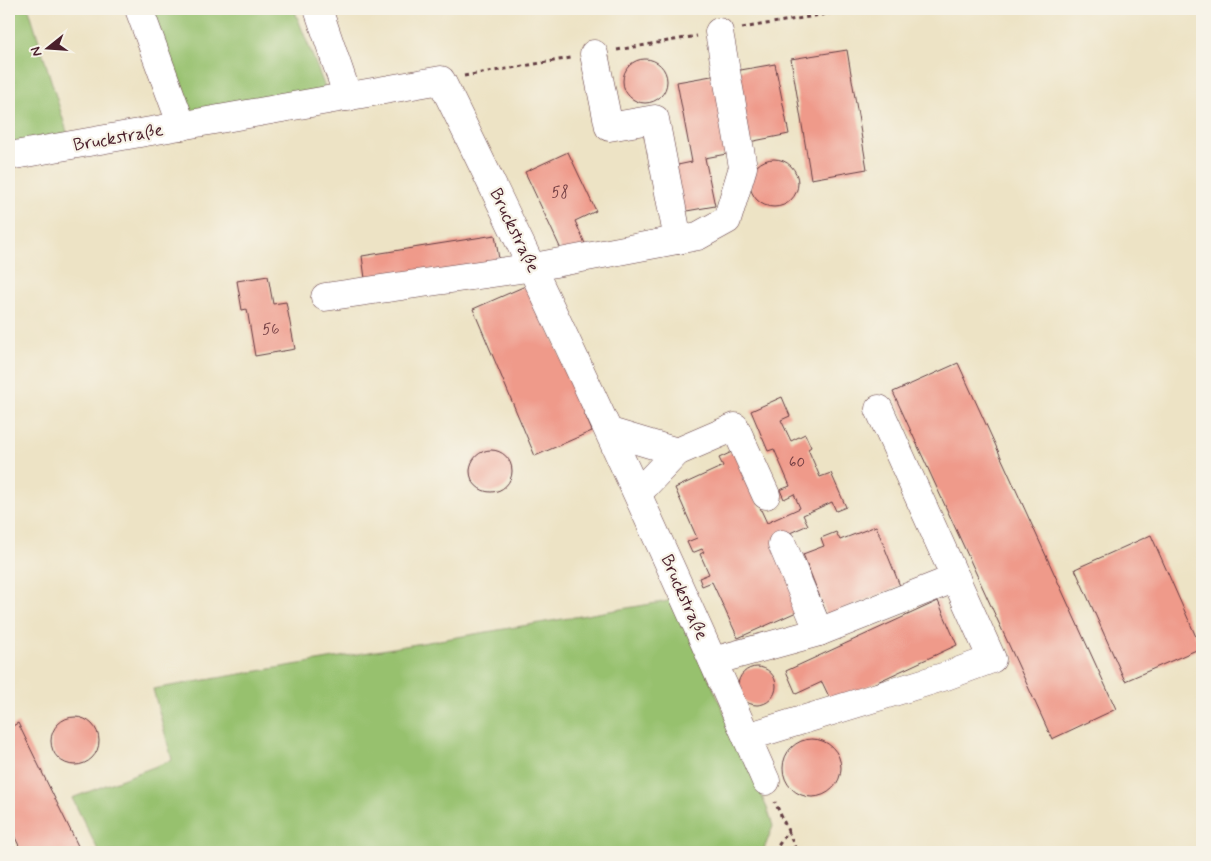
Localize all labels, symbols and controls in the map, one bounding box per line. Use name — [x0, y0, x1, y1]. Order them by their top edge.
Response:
north arrow — [22, 22, 72, 72]
text: N — [27, 44, 46, 59]
street label: Bruckstraße — [71, 118, 165, 158]
house number: 58 — [551, 183, 569, 203]
street label: Bruckstraße — [483, 184, 545, 277]
house number: 56 — [262, 320, 280, 340]
house number: 60 — [789, 453, 805, 473]
street label: Bruckstraße — [655, 551, 714, 644]

